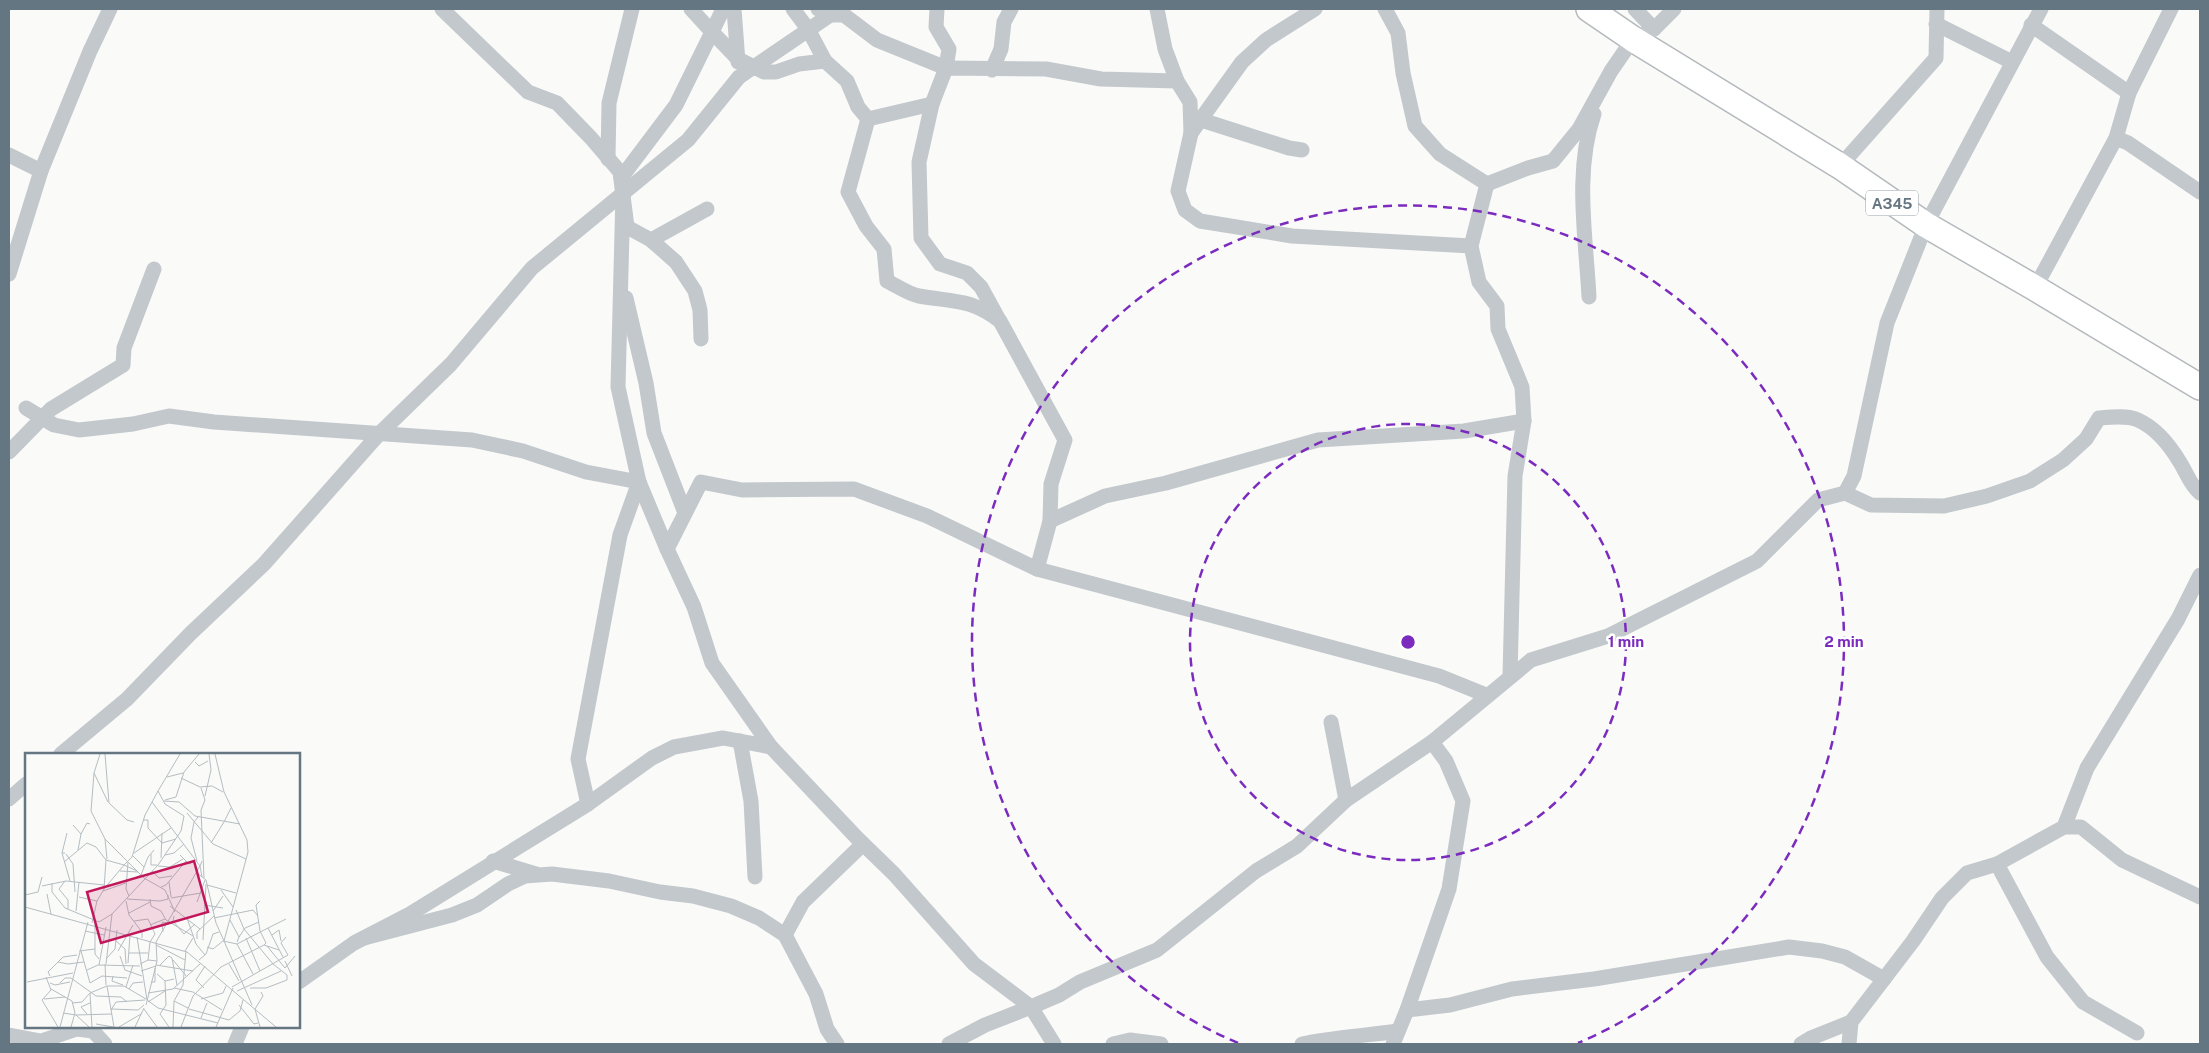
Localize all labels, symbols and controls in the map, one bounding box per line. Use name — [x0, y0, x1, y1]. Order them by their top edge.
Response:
road number: A345 — [1866, 190, 1918, 216]
centre of rings — [1399, 633, 1417, 651]
text: 1 min — [1608, 633, 1644, 650]
text: 2 min — [1824, 633, 1864, 650]
inset map — [25, 753, 300, 1028]

